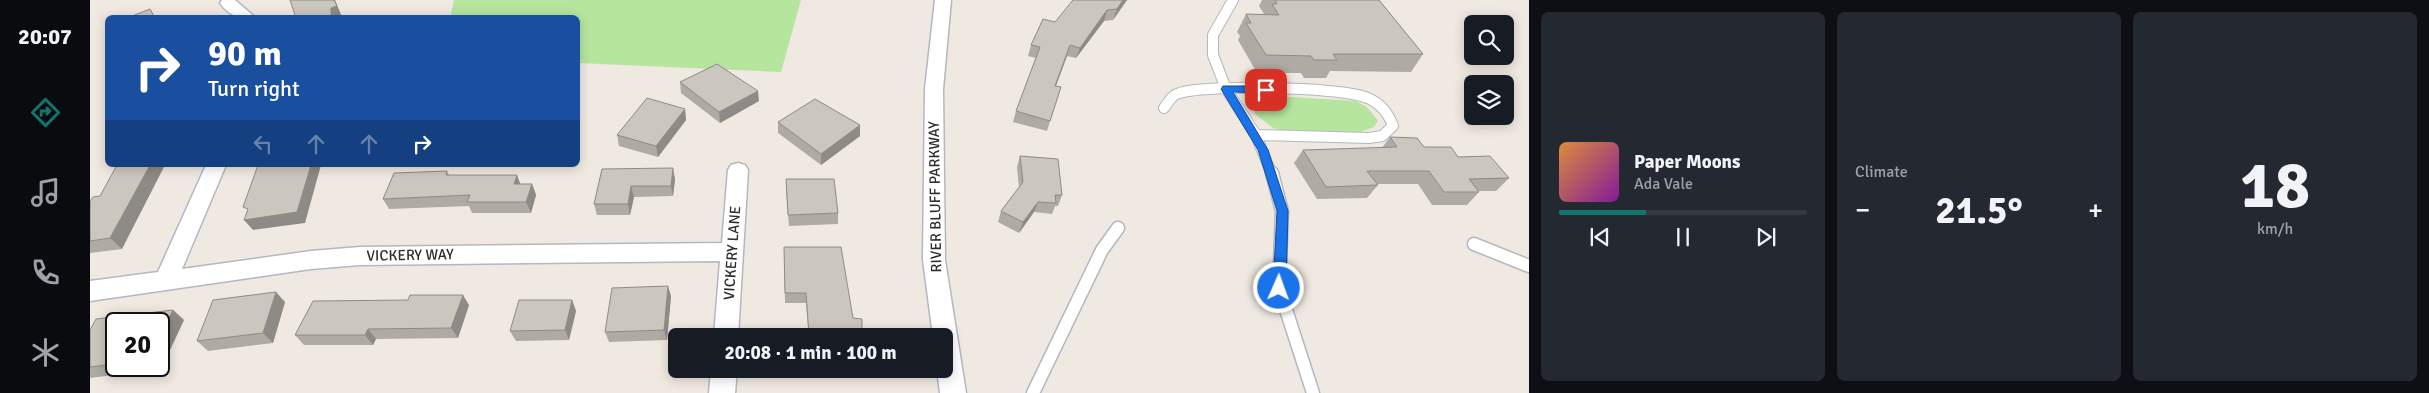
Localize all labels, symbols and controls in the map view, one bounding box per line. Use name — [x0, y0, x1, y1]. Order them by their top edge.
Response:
map controls — [1464, 15, 1514, 125]
button: search — [1464, 15, 1514, 65]
text: 20:07 — [18, 23, 72, 50]
text: 90 m — [208, 32, 282, 75]
icon: right — [125, 35, 190, 100]
pin — [1245, 69, 1287, 111]
text: Turn right — [208, 75, 300, 102]
button: layers — [1464, 75, 1514, 125]
icon: arrive — [1252, 76, 1280, 104]
icon: directions — [28, 95, 63, 130]
street label: RIVER BLUFF PARKWAY — [925, 121, 945, 273]
icon: left — [249, 130, 277, 158]
icon: ahead — [302, 130, 330, 158]
icon: ahead — [355, 130, 383, 158]
icon: right — [408, 130, 436, 158]
text: 18 — [2240, 146, 2310, 226]
text: Paper Moons — [1634, 150, 1740, 174]
text: Climate — [1855, 162, 1908, 182]
text: Ada Vale — [1634, 174, 1693, 194]
icon: music — [28, 175, 63, 210]
text: 21.5° — [1935, 187, 2023, 234]
text: − — [1855, 193, 1870, 227]
text: + — [2088, 193, 2103, 227]
street label: VICKERY LANE — [720, 205, 744, 301]
text: km/h — [2257, 219, 2293, 239]
icon: previous — [1586, 223, 1614, 251]
icon: pause — [1669, 223, 1697, 251]
icon: next — [1752, 223, 1780, 251]
street label: VICKERY WAY — [366, 245, 454, 265]
icon: phone — [28, 255, 63, 290]
position arrow — [1252, 261, 1304, 313]
speed limit sign: 20 — [105, 312, 170, 377]
icon: climate — [28, 335, 63, 370]
text: 20:08 · 1 min · 100 m — [724, 341, 897, 365]

